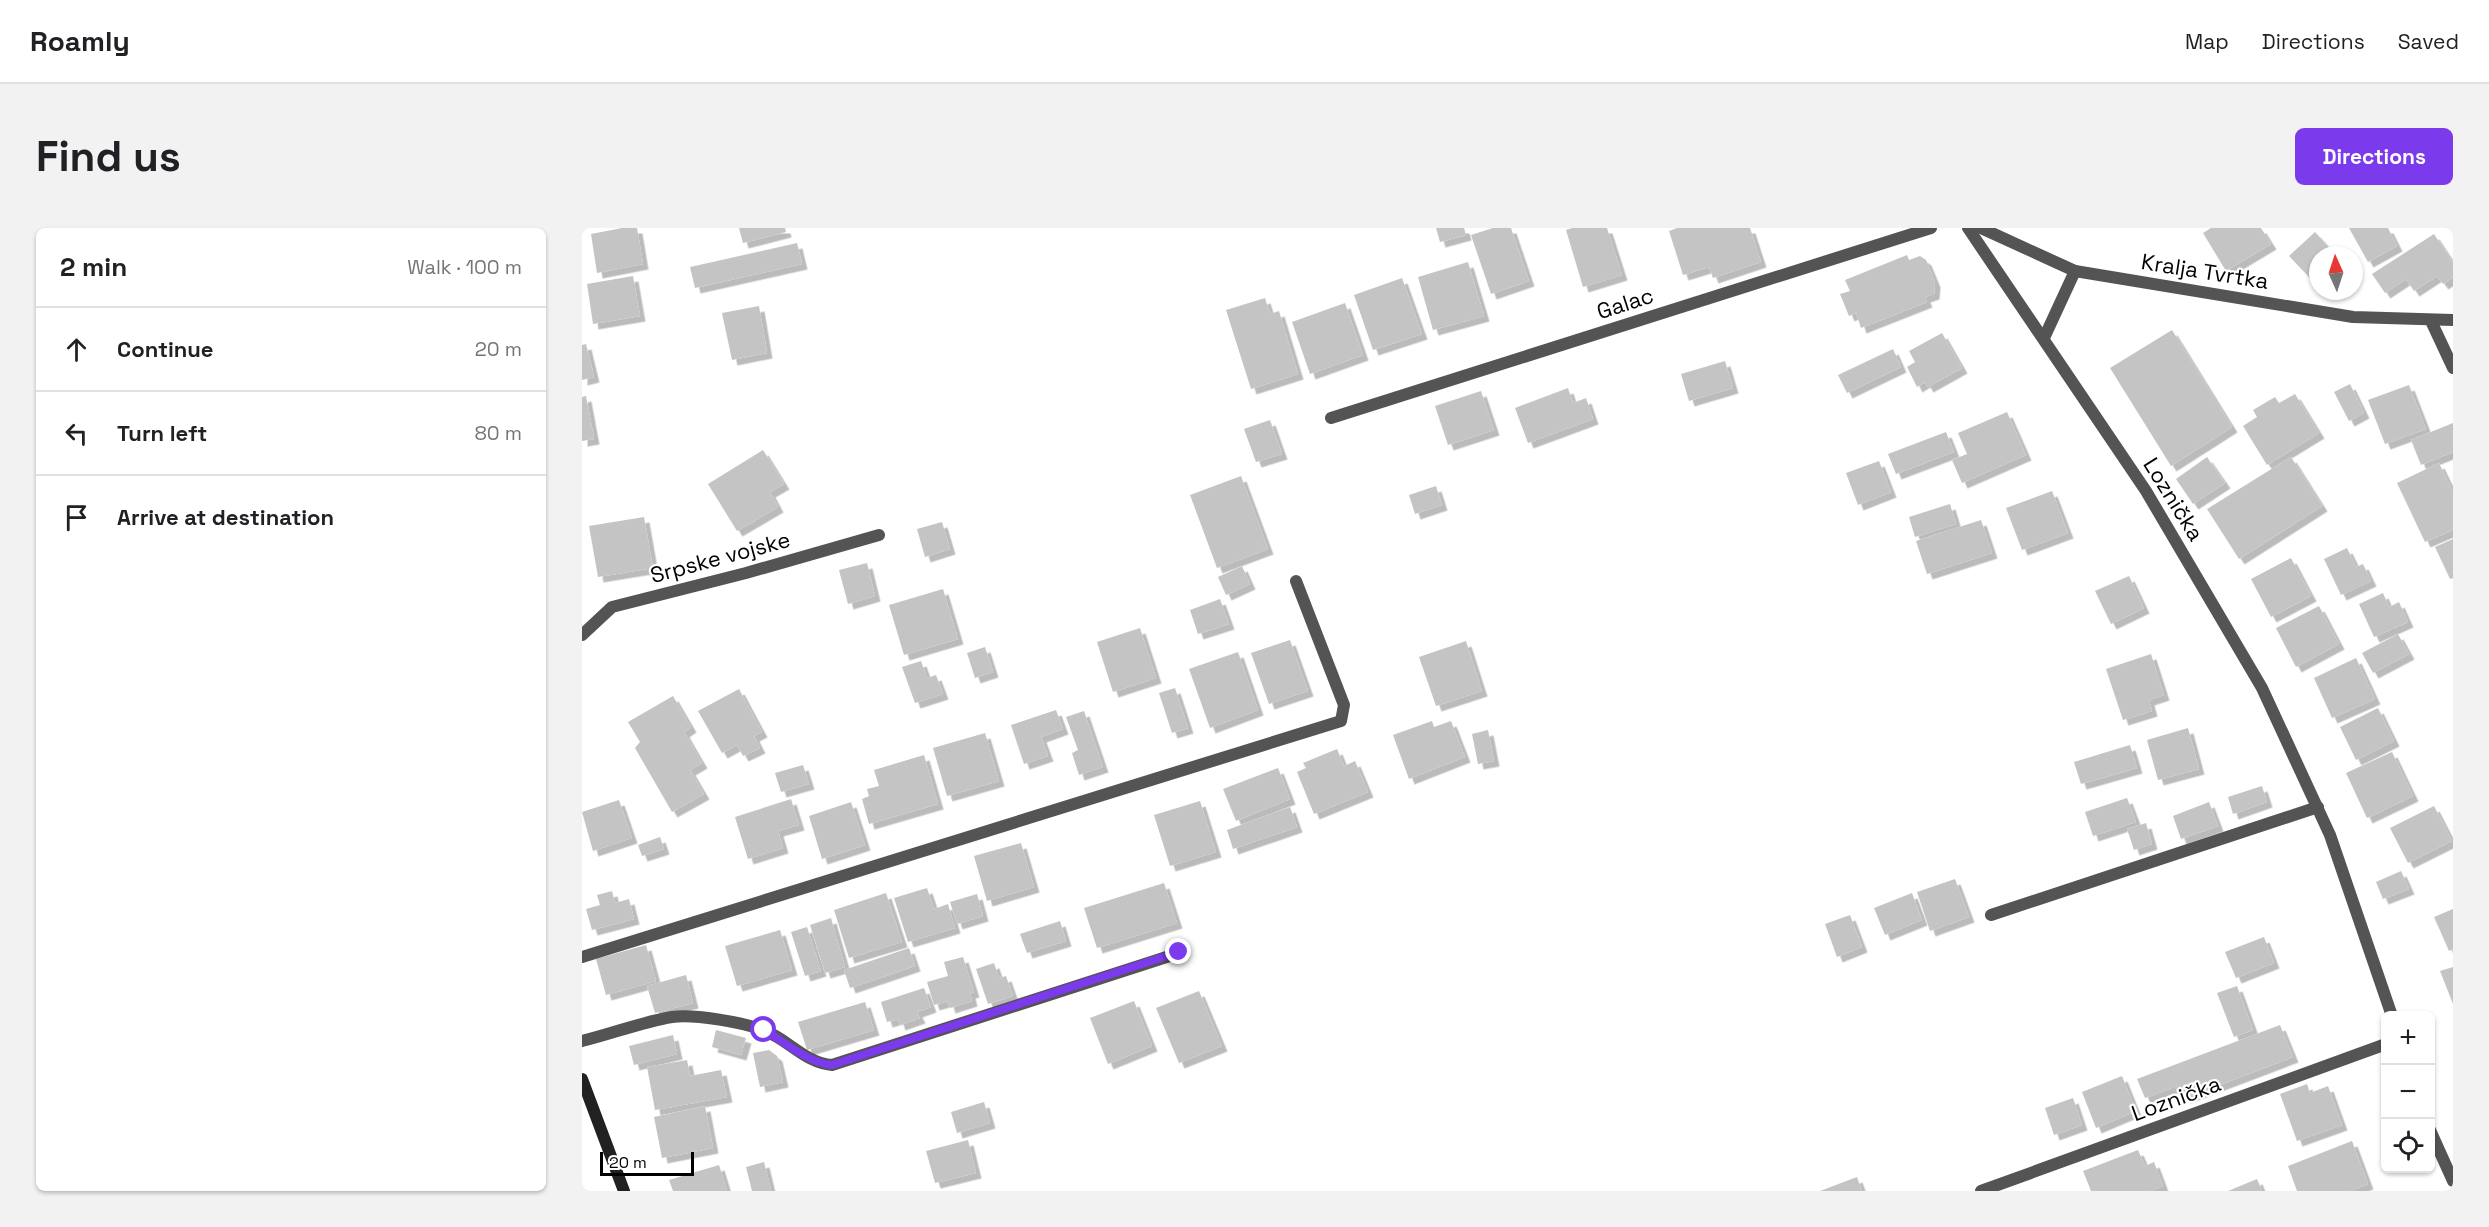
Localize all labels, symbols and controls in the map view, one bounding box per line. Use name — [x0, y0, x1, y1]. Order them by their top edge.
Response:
text: Roamly — [30, 23, 130, 59]
text: Map — [2185, 28, 2229, 55]
text: Directions — [2262, 28, 2365, 55]
text: Saved — [2398, 28, 2459, 55]
button: Directions — [2295, 128, 2453, 185]
text: Find us — [36, 130, 181, 183]
north arrow — [2309, 246, 2363, 300]
street label: Kralja Tvrtka — [2139, 247, 2271, 295]
text: 2 min — [60, 250, 127, 284]
text: Walk · 100 m — [407, 254, 522, 280]
street label: Galac — [1593, 281, 1657, 325]
icon: ahead — [60, 333, 93, 366]
text: Continue — [117, 335, 213, 363]
text: 20 m — [475, 336, 522, 362]
icon: left — [60, 417, 93, 450]
text: Turn left — [117, 419, 207, 447]
text: 80 m — [474, 420, 522, 446]
street label: Loznička — [2138, 452, 2211, 546]
icon: arrive — [60, 501, 93, 534]
text: Arrive at destination — [117, 503, 334, 531]
street label: Srpske vojske — [647, 525, 793, 589]
route end — [1165, 938, 1191, 964]
map controls — [2381, 1011, 2435, 1173]
button: + — [2381, 1011, 2435, 1065]
route start — [750, 1016, 776, 1042]
button: − — [2381, 1065, 2435, 1119]
street label: Loznička — [2128, 1069, 2225, 1127]
button: locate — [2381, 1119, 2435, 1173]
scale bar — [600, 1149, 694, 1176]
text: 20 m — [609, 1152, 647, 1173]

